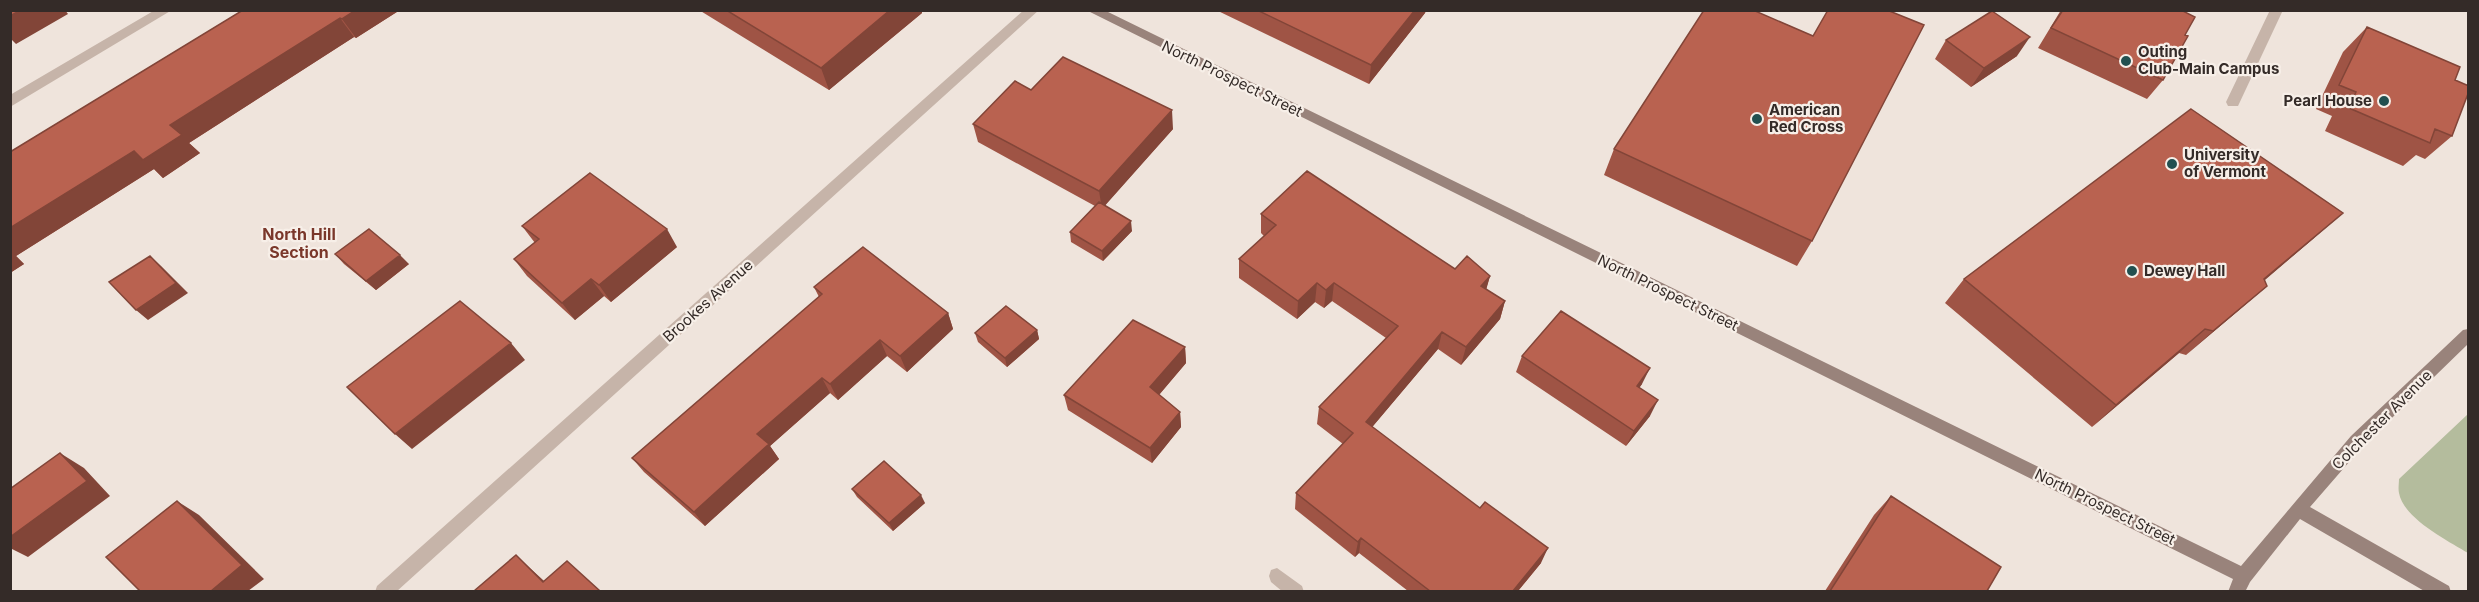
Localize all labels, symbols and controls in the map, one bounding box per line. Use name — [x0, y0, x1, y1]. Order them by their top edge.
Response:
street label: North Prospect Street — [1159, 36, 1306, 121]
place label: Outing Club-Main Campus — [2138, 42, 2279, 78]
marker: Outing Club-Main Campus — [2119, 54, 2133, 68]
place label: Pearl House — [2284, 91, 2372, 110]
marker: Pearl House — [2377, 94, 2391, 108]
place label: American Red Cross — [1769, 100, 1843, 136]
marker: American Red Cross — [1750, 112, 1764, 126]
place label: University of Vermont — [2184, 145, 2266, 181]
marker: University of Vermont — [2165, 157, 2179, 171]
district label: North Hill Section — [262, 224, 336, 262]
street label: North Prospect Street — [1595, 250, 1742, 335]
street label: Brookes Avenue — [659, 255, 757, 346]
place label: Dewey Hall — [2144, 261, 2225, 280]
marker: Dewey Hall — [2125, 264, 2139, 278]
street label: Colchester Avenue — [2328, 366, 2436, 474]
street label: North Prospect Street — [2032, 464, 2179, 549]

